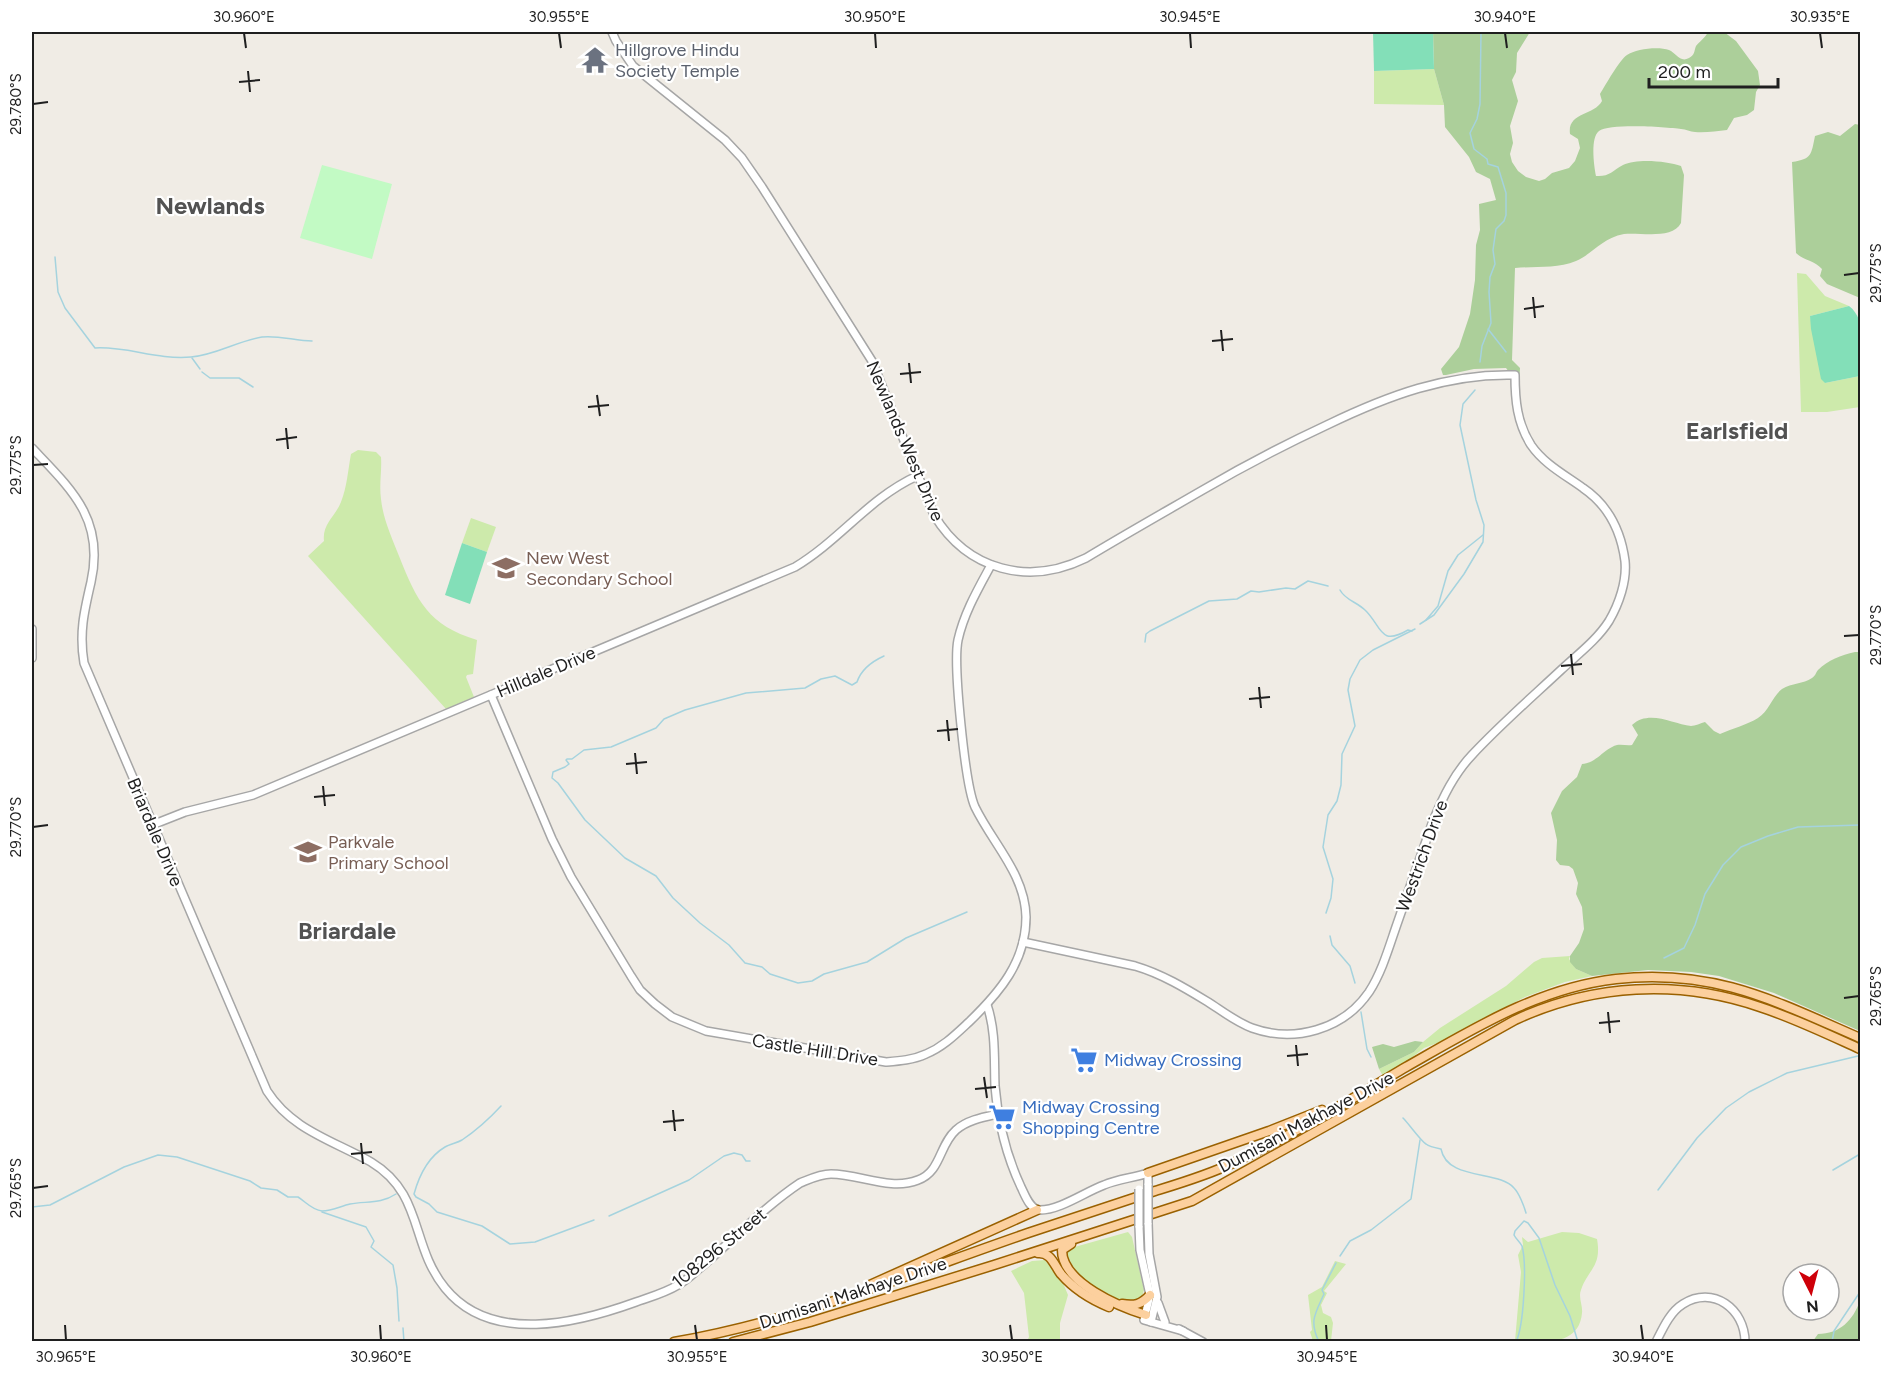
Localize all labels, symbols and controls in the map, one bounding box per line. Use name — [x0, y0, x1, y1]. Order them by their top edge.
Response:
text: 30.960°E — [213, 8, 275, 26]
text: 30.955°E — [528, 8, 590, 26]
text: 30.950°E — [844, 8, 906, 26]
text: 30.945°E — [1159, 8, 1221, 26]
text: 30.940°E — [1474, 8, 1536, 26]
text: 30.935°E — [1790, 8, 1850, 26]
place label: Hillgrove Hindu Society Temple — [615, 39, 740, 82]
temple icon: Hillgrove Hindu Society Temple — [580, 45, 610, 75]
scale bar — [1649, 51, 1778, 89]
text: 200 m — [1658, 61, 1711, 83]
text: 29.780°S — [7, 73, 25, 135]
district label: Newlands — [155, 191, 265, 220]
text: 29.775°S — [1867, 243, 1885, 303]
street label: Newlands West Drive — [861, 358, 949, 525]
district label: Earlsfield — [1686, 416, 1788, 445]
text: 29.775°S — [7, 435, 25, 495]
place label: New West Secondary School — [526, 547, 673, 590]
school or university icon: New West Secondary School — [491, 553, 521, 583]
text: 29.770°S — [1867, 605, 1885, 665]
street label: Hilldale Drive — [493, 641, 599, 703]
street label: Briardale Drive — [122, 774, 188, 890]
text: 29.770°S — [7, 797, 25, 857]
street label: Westrich Drive — [1392, 797, 1453, 915]
place label: Parkvale Primary School — [328, 831, 449, 874]
school or university icon: Parkvale Primary School — [293, 837, 323, 867]
district label: Briardale — [298, 916, 396, 945]
text: 29.765°S — [1867, 966, 1885, 1026]
street label: Castle Hill Drive — [750, 1029, 880, 1071]
supermarket icon: Midway Crossing — [1069, 1045, 1099, 1075]
place label: Midway Crossing — [1104, 1049, 1242, 1071]
street label: Dumisani Makhaye Drive — [1215, 1066, 1398, 1178]
place label: Midway Crossing Shopping Centre — [1022, 1096, 1160, 1139]
supermarket icon: Midway Crossing Shopping Centre — [987, 1102, 1017, 1132]
text: 29.765°S — [7, 1158, 25, 1218]
street label: 108296 Street — [667, 1203, 771, 1293]
street label: Dumisani Makhaye Drive — [757, 1252, 950, 1334]
north arrow — [1781, 1262, 1841, 1322]
text: N — [1805, 1296, 1820, 1317]
text: 30.965°E — [36, 1348, 96, 1366]
text: 30.960°E — [350, 1348, 412, 1366]
text: 30.955°E — [666, 1348, 728, 1366]
text: 30.950°E — [981, 1348, 1043, 1366]
text: 30.945°E — [1296, 1348, 1358, 1366]
text: 30.940°E — [1612, 1348, 1674, 1366]

